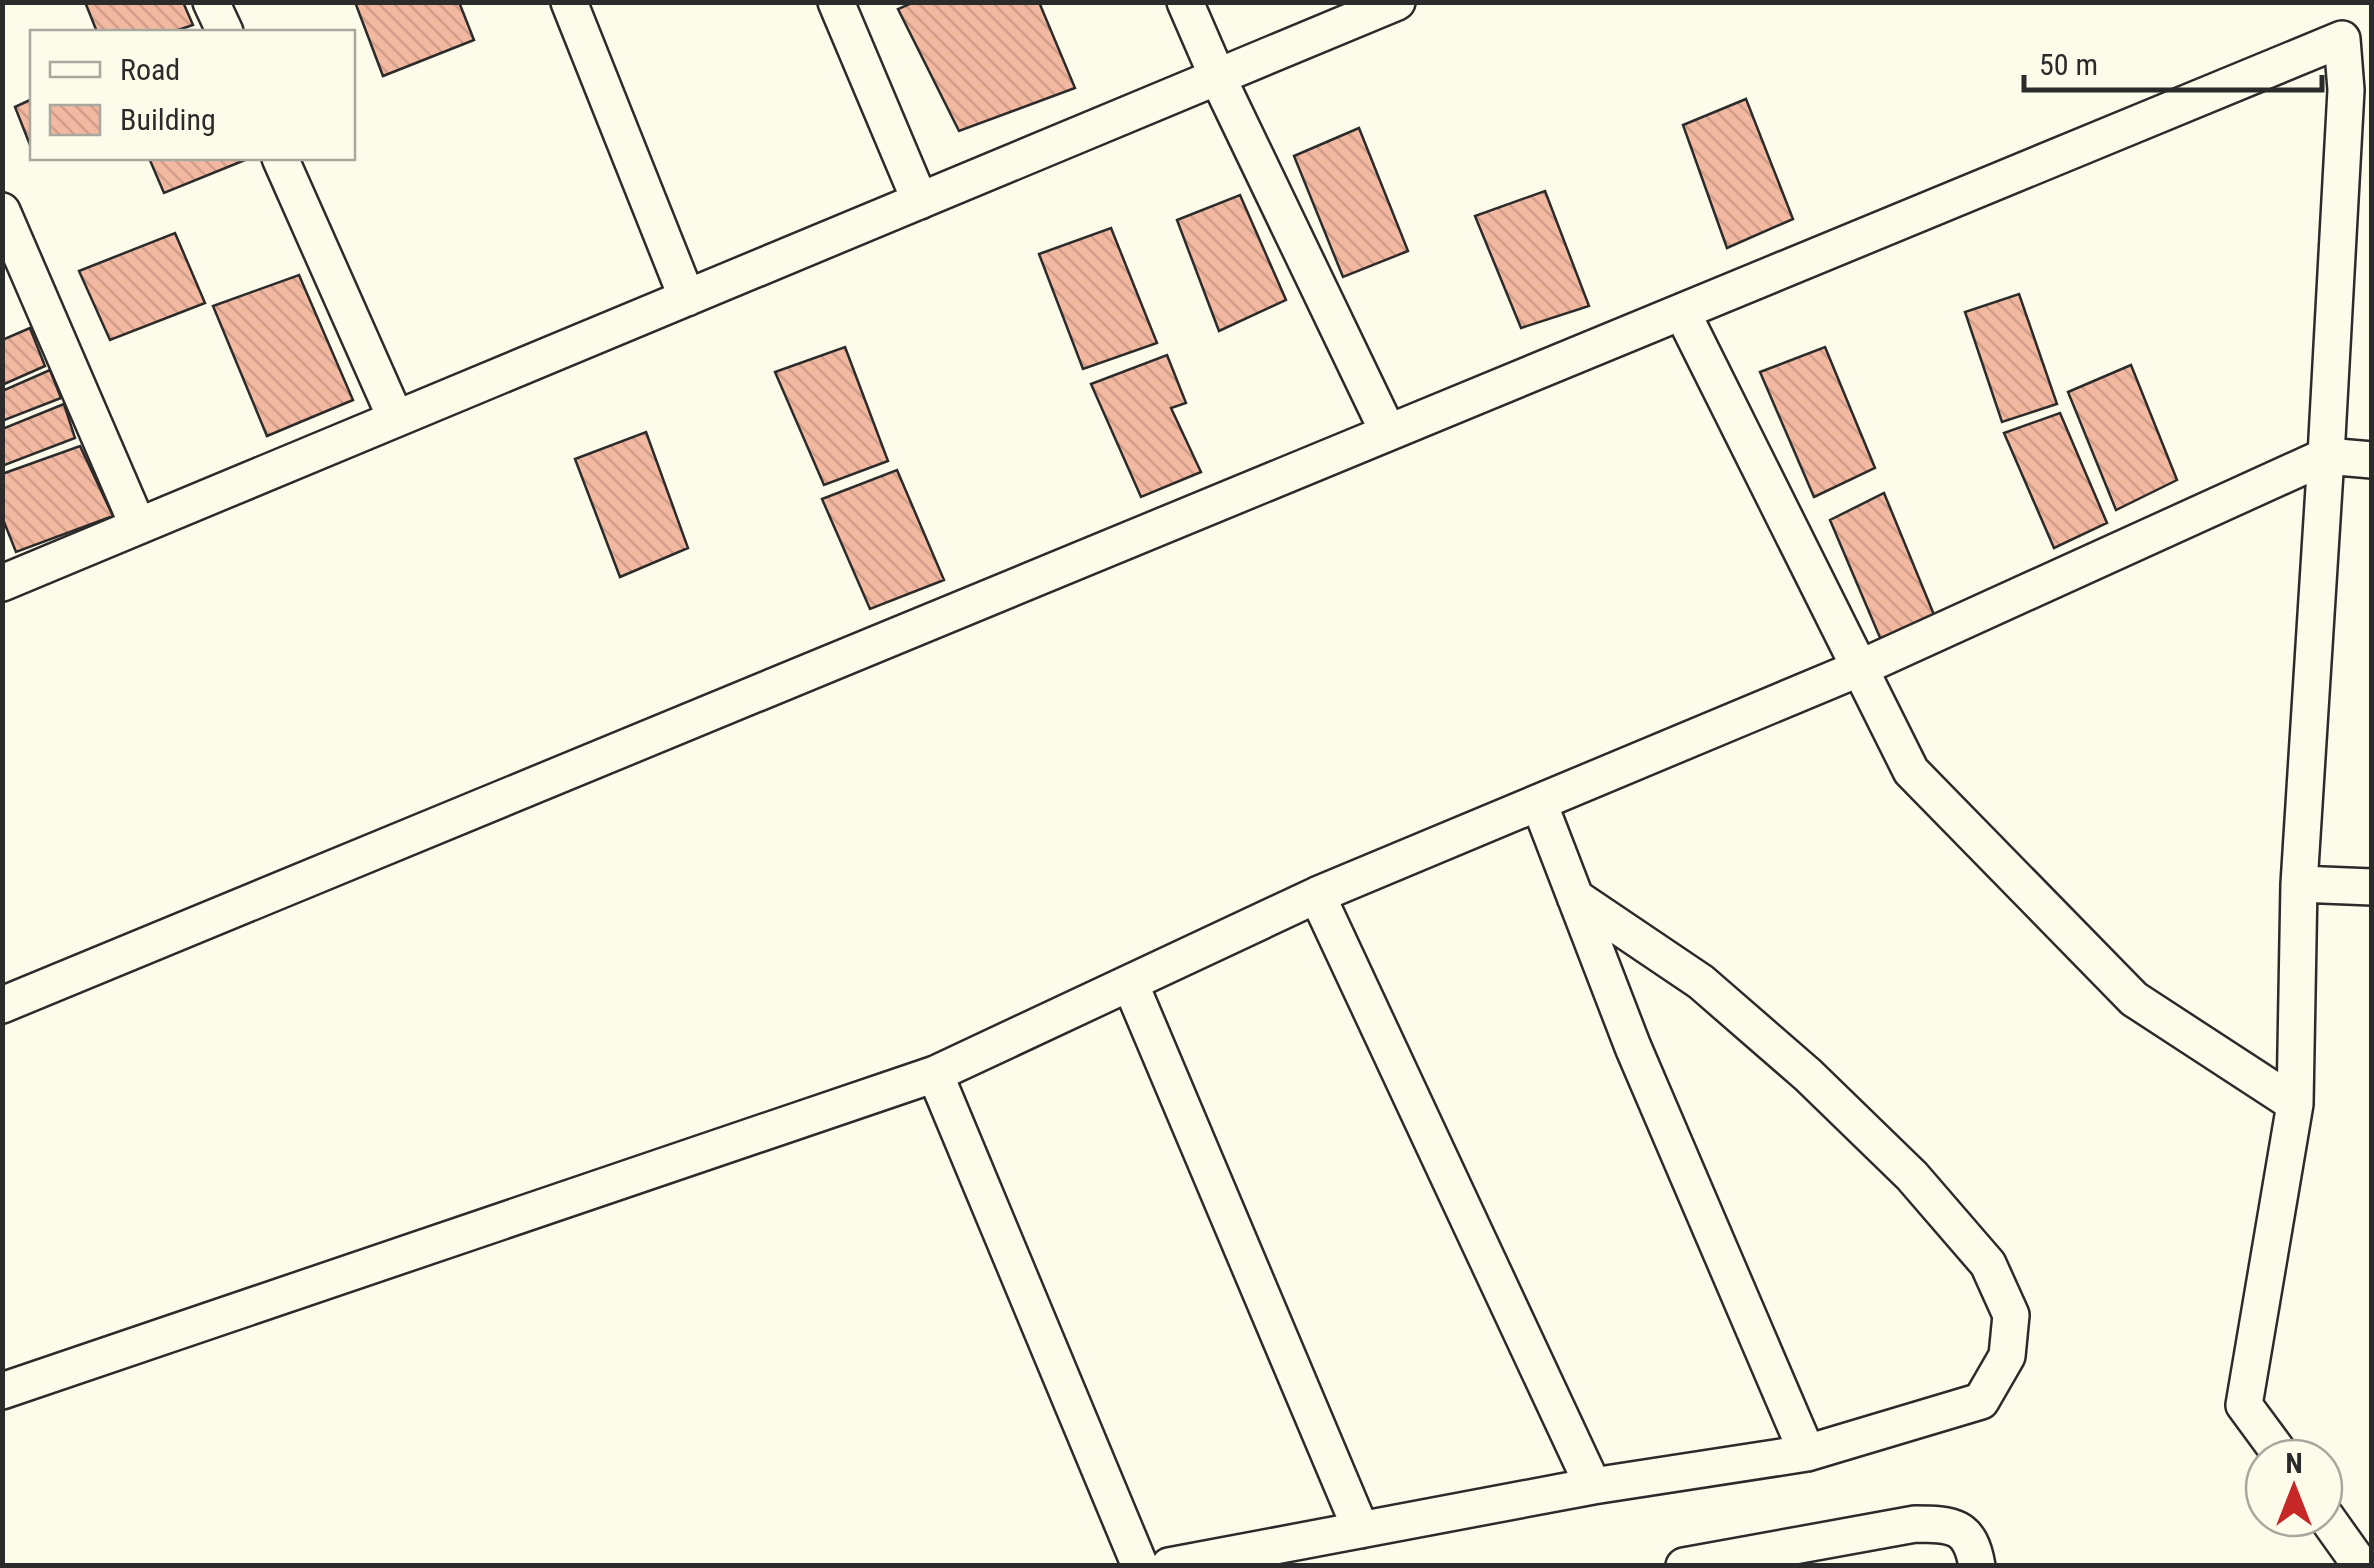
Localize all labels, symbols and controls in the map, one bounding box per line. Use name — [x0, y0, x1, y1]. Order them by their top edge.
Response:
legend — [30, 30, 355, 160]
scale bar — [2024, 30, 2322, 92]
text: 50 m — [2039, 47, 2098, 82]
text: Road — [120, 52, 180, 87]
text: Building — [120, 102, 216, 137]
north arrow — [2244, 1438, 2344, 1538]
text: N — [2285, 1447, 2303, 1480]

